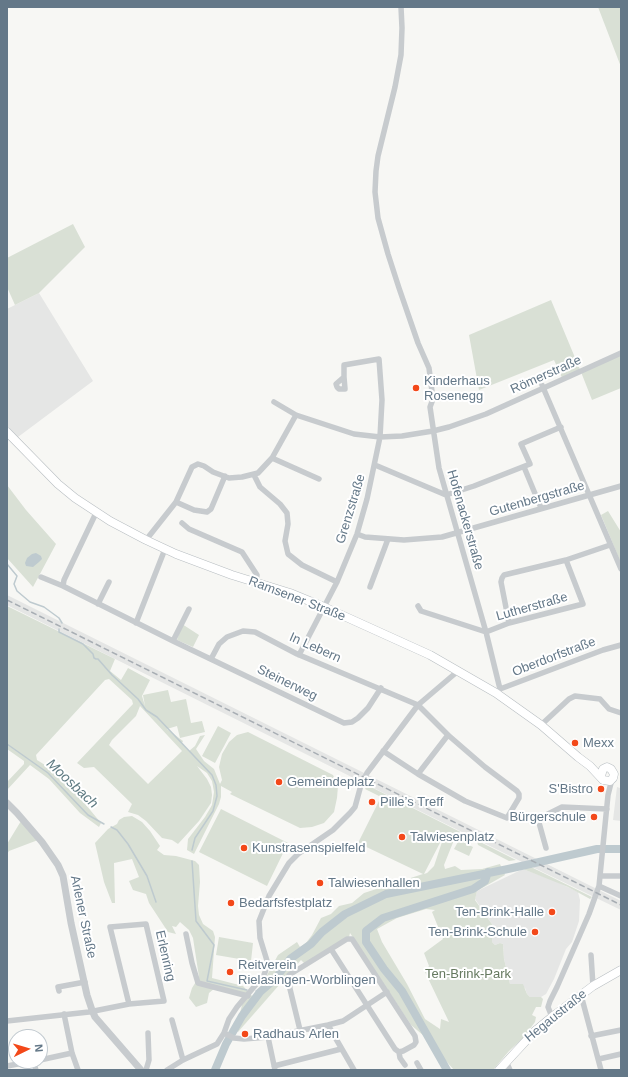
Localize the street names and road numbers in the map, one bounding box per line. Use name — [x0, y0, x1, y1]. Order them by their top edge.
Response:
street label: Römerstraße — [508, 352, 584, 398]
street label: Hofenackerstraße — [443, 468, 487, 572]
street label: Grenzstraße — [333, 472, 369, 546]
street label: Gutenbergstraße — [488, 478, 586, 520]
street label: Ramsener Straße — [246, 573, 348, 625]
street label: Lutherstraße — [494, 589, 570, 625]
street label: In Lebern — [287, 630, 343, 666]
street label: Oberdorfstraße — [510, 634, 598, 680]
street label: Steinerweg — [254, 662, 320, 704]
street label: Arlener Straße — [67, 874, 99, 960]
street label: Erlenring — [152, 929, 178, 983]
street label: Hegaustraße — [522, 986, 590, 1046]

